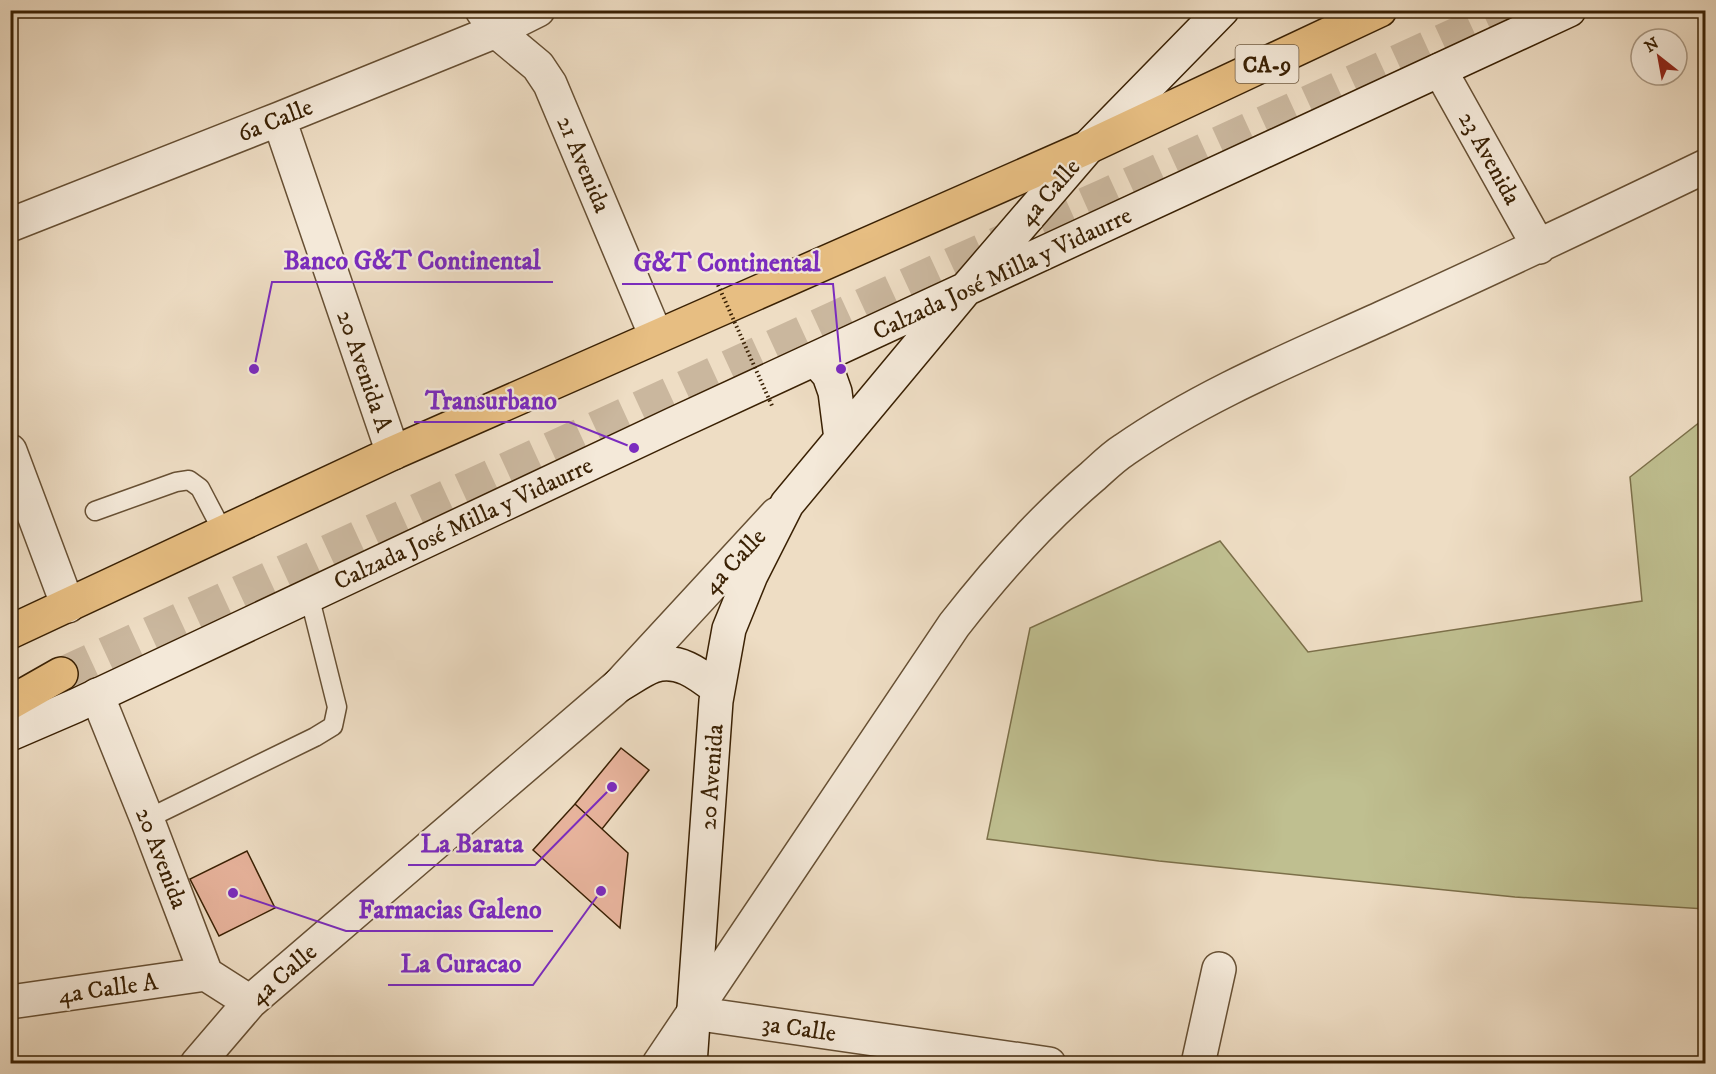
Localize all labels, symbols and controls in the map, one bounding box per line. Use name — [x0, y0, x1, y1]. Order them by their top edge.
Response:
north arrow — [1629, 27, 1689, 87]
text: N — [1641, 33, 1663, 57]
road number: CA-9 — [1236, 45, 1298, 83]
street label: 6a Calle — [233, 92, 317, 149]
street label: 23 Avenida — [1451, 107, 1527, 211]
street label: 21 Avenida — [549, 112, 617, 218]
street label: 4a Calle — [1012, 153, 1087, 233]
street label: Calzada José Milla y Vidaurre — [868, 201, 1137, 347]
callout: Banco G&T Continental — [272, 238, 553, 282]
callout: G&T Continental — [622, 240, 833, 284]
text: Banco G&T Continental — [283, 245, 542, 278]
text: G&T Continental — [634, 247, 822, 280]
street label: 20 Avenida A — [329, 307, 399, 437]
callout: Transurbano — [414, 378, 569, 422]
text: Transurbano — [424, 385, 557, 418]
street label: Calzada José Milla y Vidaurre — [329, 451, 598, 597]
street label: 4a Calle — [697, 522, 773, 601]
street label: 20 Avenida — [693, 722, 731, 831]
street label: 20 Avenida — [128, 804, 194, 914]
callout: La Barata — [408, 821, 535, 865]
text: La Barata — [421, 828, 524, 861]
callout: Farmacias Galeno — [346, 887, 553, 931]
text: Farmacias Galeno — [358, 894, 542, 927]
street label: 4a Calle — [244, 937, 324, 1012]
callout: La Curacao — [388, 941, 533, 985]
text: La Curacao — [401, 948, 522, 981]
street label: 4a Calle A — [57, 967, 160, 1011]
street label: 3a Calle — [760, 1009, 838, 1049]

